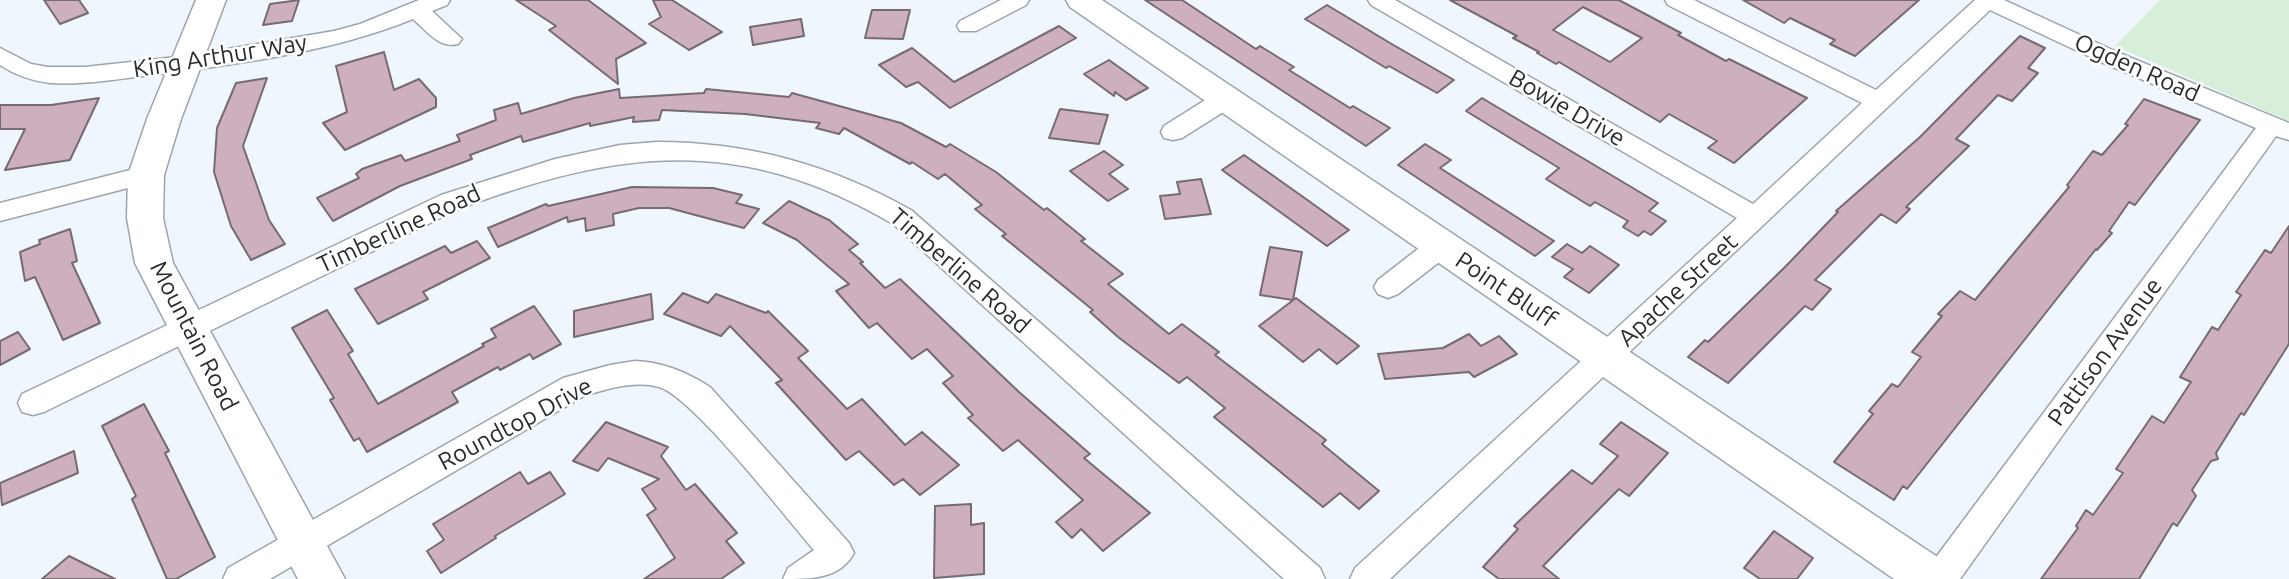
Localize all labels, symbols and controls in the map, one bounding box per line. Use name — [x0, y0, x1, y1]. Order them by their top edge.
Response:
street label: King Arthur Way — [131, 28, 309, 84]
street label: Ogden Road — [2070, 28, 2204, 108]
street label: Bowie Drive — [1504, 63, 1630, 153]
street label: Timberline Road — [313, 179, 485, 279]
street label: Timberline Road — [884, 202, 1036, 340]
street label: Apache Street — [1612, 227, 1744, 353]
street label: Point Bluff — [1450, 246, 1562, 334]
street label: Mountain Road — [144, 256, 244, 416]
street label: Pattison Avenue — [2042, 272, 2168, 432]
street label: Roundtop Drive — [433, 371, 597, 477]

